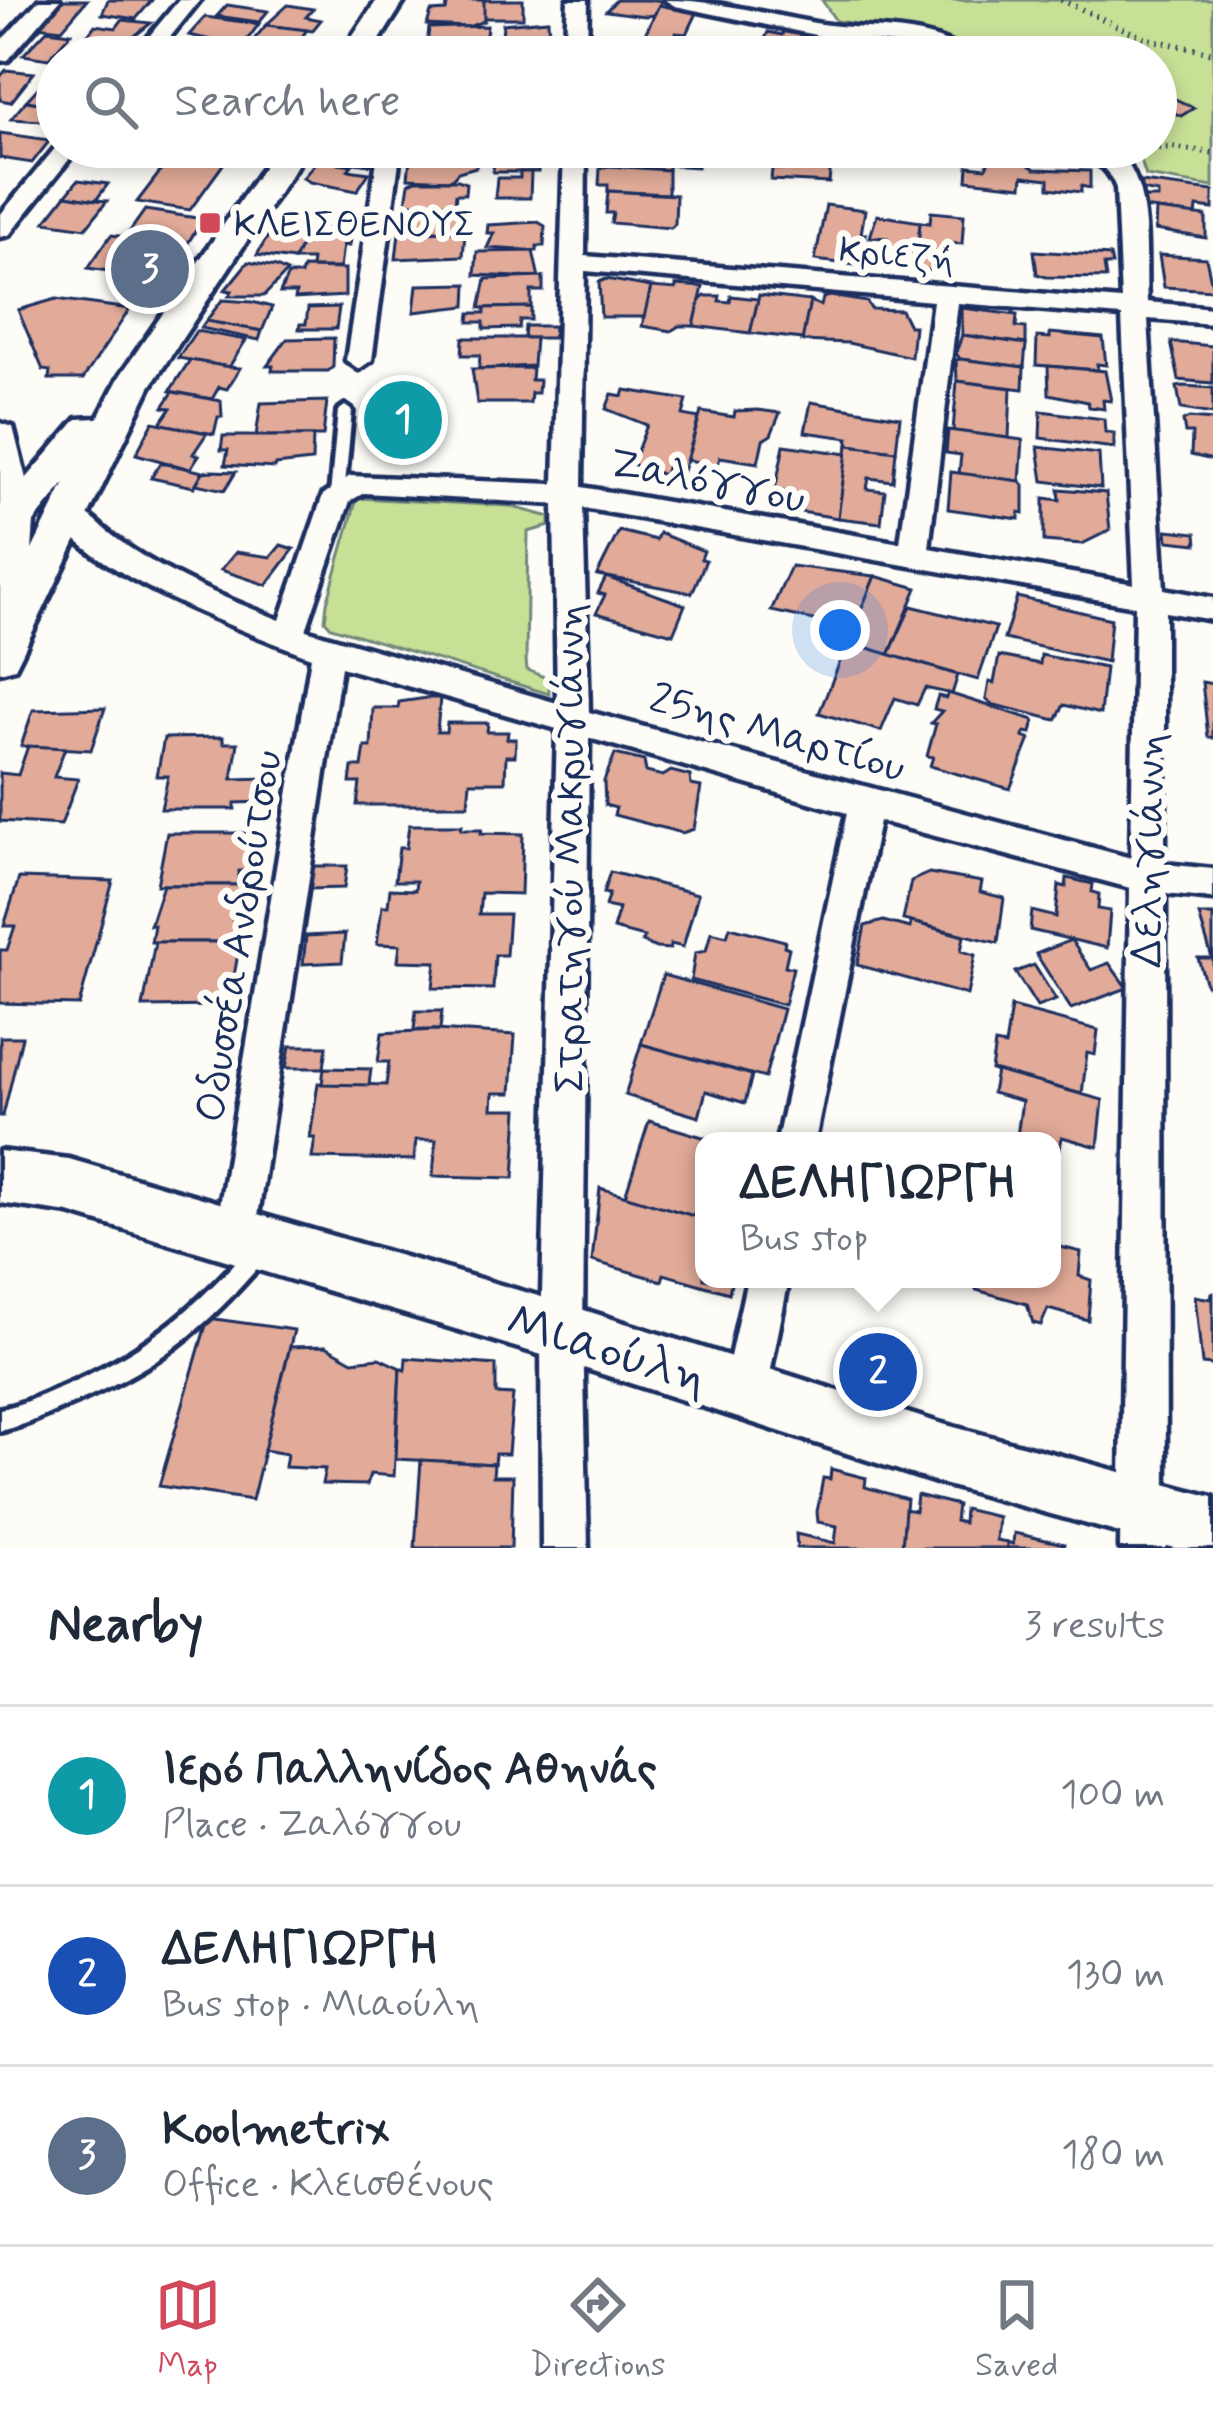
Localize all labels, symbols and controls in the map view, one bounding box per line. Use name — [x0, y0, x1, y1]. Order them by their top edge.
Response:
search box — [36, 36, 1177, 168]
icon: search — [78, 69, 144, 135]
text: Search here — [174, 73, 401, 132]
place label: ΚΛΕΙΣΘΕΝΟΥΣ — [234, 203, 475, 250]
marker: ΚΛΕΙΣΘΕΝΟΥΣ — [197, 210, 223, 236]
pin: 3 — [111, 224, 189, 314]
street label: Κριεζή — [837, 228, 956, 285]
pin: 1 — [364, 375, 442, 465]
street label: Ζαλόγγου — [605, 437, 810, 528]
your location — [810, 600, 870, 660]
street label: Στρατηγού Μακρυγιάννη — [544, 603, 599, 1093]
street label: 25ης Μαρτίου — [643, 672, 911, 797]
street label: Δεληγιάννη — [1121, 732, 1180, 968]
street label: Οδυσσέα Ανδρούτσου — [183, 746, 297, 1127]
popup — [695, 1132, 1061, 1288]
text: ΔΕΛΗΓΙΩΡΓΗ — [740, 1155, 1016, 1214]
text: Bus stop — [740, 1214, 869, 1265]
street label: Μιαούλη — [498, 1289, 716, 1413]
pin: 2 — [839, 1327, 917, 1417]
text: Nearby — [48, 1593, 203, 1659]
text: 3 results — [1024, 1601, 1165, 1652]
text: Ιερό Παλληνίδος Αθηνάς — [162, 1741, 657, 1800]
text: 1 — [78, 1770, 96, 1821]
text: 100 m — [1060, 1770, 1165, 1821]
text: Place · Ζαλόγγου — [162, 1800, 461, 1851]
text: ΔΕΛΗΓΙΩΡΓΗ — [162, 1921, 439, 1980]
text: 2 — [77, 1950, 97, 2001]
text: 130 m — [1066, 1950, 1165, 2001]
text: Bus stop · Μιαούλη — [162, 1980, 480, 2031]
text: Koolmetrix — [162, 2101, 389, 2160]
text: 3 — [78, 2130, 96, 2181]
text: 180 m — [1061, 2130, 1165, 2181]
text: Office · Κλεισθένους — [162, 2160, 494, 2211]
tab: Map — [155, 2272, 221, 2388]
tab: Directions — [530, 2272, 666, 2388]
tab: Saved — [975, 2272, 1058, 2388]

